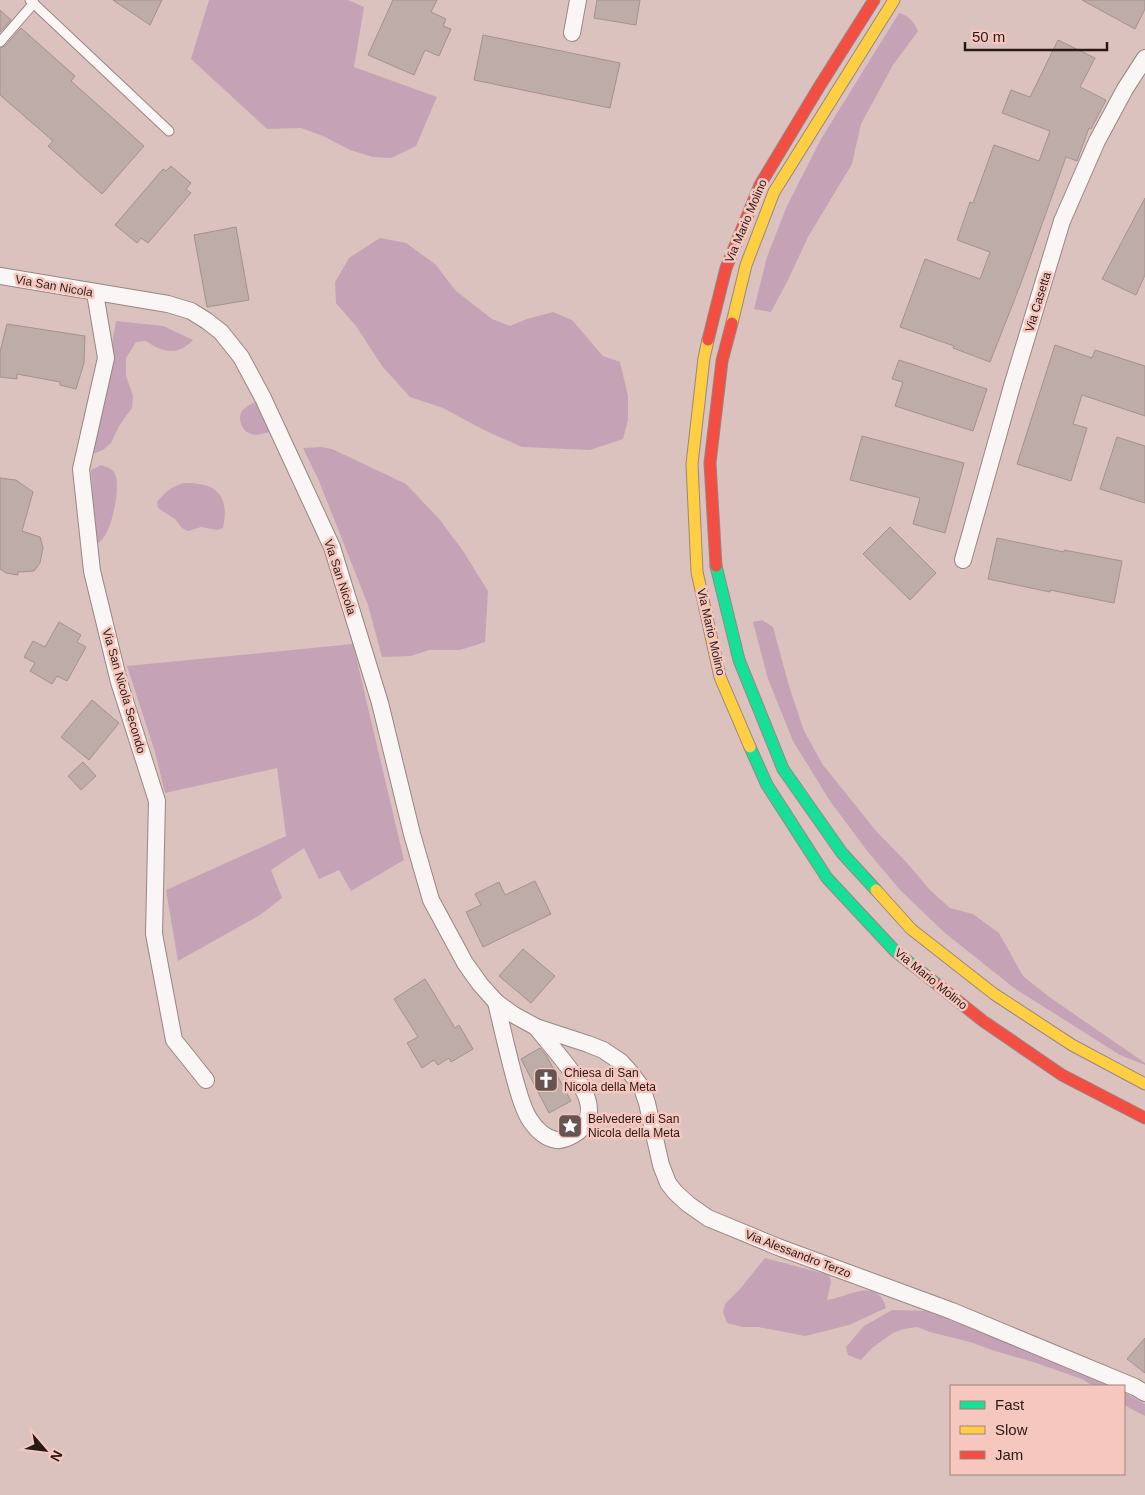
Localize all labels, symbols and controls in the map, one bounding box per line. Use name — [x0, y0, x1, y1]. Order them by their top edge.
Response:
scale bar — [965, 20, 1108, 52]
text: 50 m — [972, 28, 1005, 45]
street label: Via Mario Molino — [722, 177, 770, 265]
street label: Via Casetta — [1022, 270, 1054, 334]
street label: Via San Nicola — [14, 272, 94, 300]
street label: Via San Nicola — [321, 538, 359, 617]
street label: Via Mario Molino — [694, 587, 728, 677]
street label: Via San Nicola Secondo — [99, 627, 149, 755]
street label: Via Mario Molino — [892, 946, 970, 1013]
place label: Chiesa di San Nicola della Meta — [564, 1066, 656, 1094]
church icon: Chiesa di San Nicola della Meta — [533, 1067, 559, 1093]
place label: Belvedere di San Nicola della Meta — [588, 1112, 680, 1140]
place icon: Belvedere di San Nicola della Meta — [557, 1113, 583, 1139]
street label: Via Alessandro Terzo — [743, 1227, 853, 1281]
legend — [950, 1385, 1125, 1475]
text: Fast — [995, 1396, 1025, 1413]
text: Slow — [995, 1421, 1028, 1438]
north arrow — [20, 1425, 70, 1475]
text: Jam — [995, 1446, 1023, 1463]
text: N — [47, 1448, 66, 1464]

